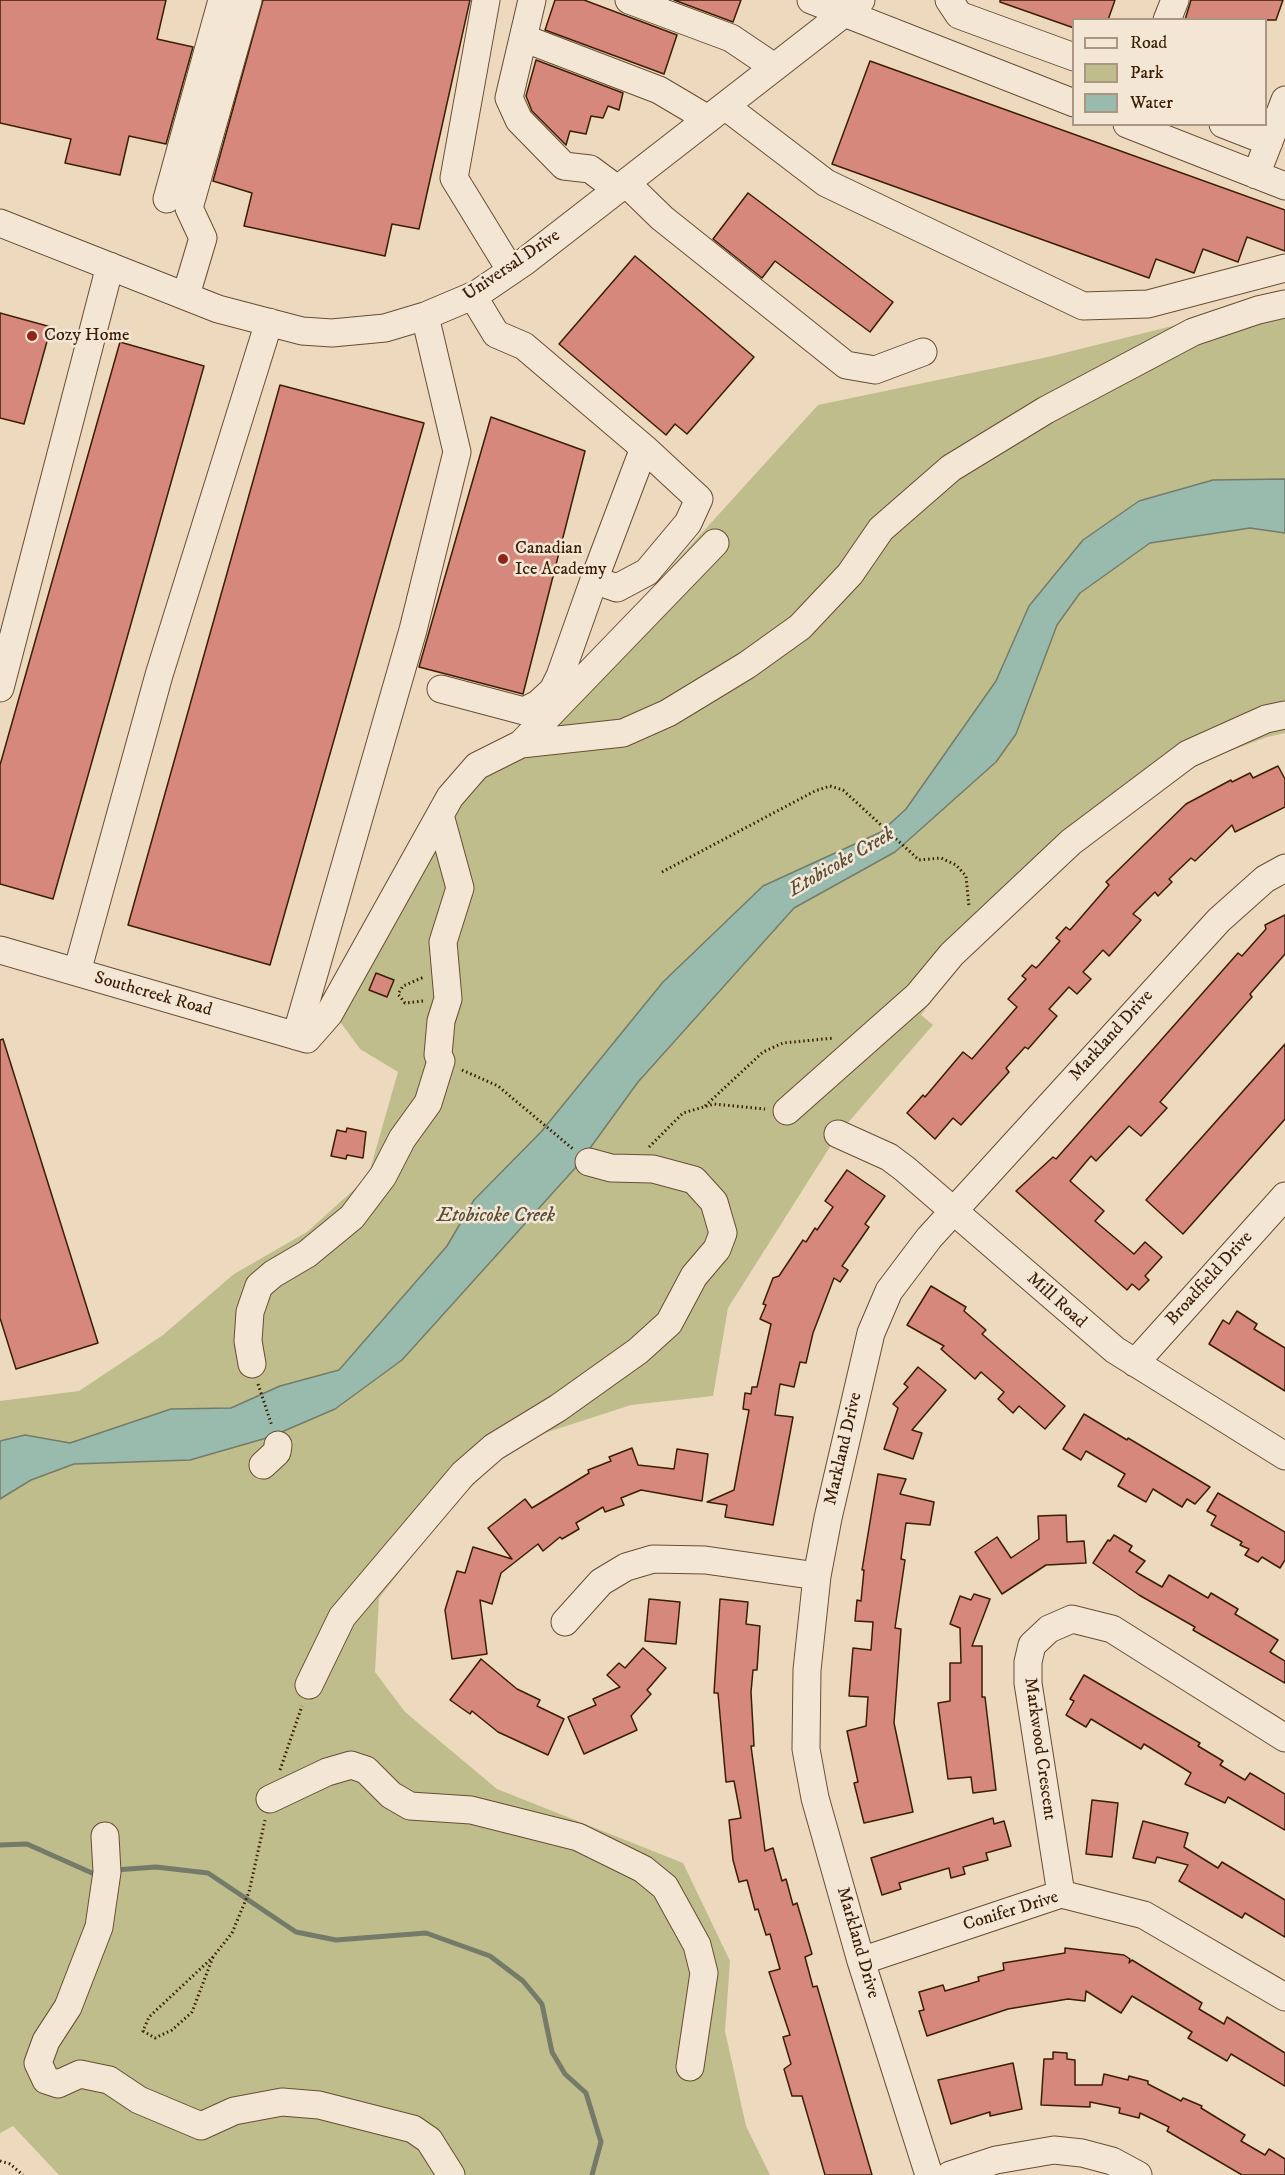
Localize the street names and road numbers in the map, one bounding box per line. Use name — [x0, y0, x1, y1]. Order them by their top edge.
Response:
street label: Universal Drive — [459, 226, 565, 306]
street label: Southcreek Road — [92, 968, 214, 1022]
street label: Markland Drive — [1066, 986, 1158, 1086]
street label: Broadfield Drive — [1162, 1227, 1258, 1331]
street label: Mill Road — [1022, 1269, 1090, 1333]
street label: Markland Drive — [821, 1391, 867, 1507]
street label: Markwood Crescent — [1018, 1676, 1060, 1822]
street label: Markland Drive — [831, 1885, 883, 2001]
street label: Conifer Drive — [961, 1887, 1061, 1937]

